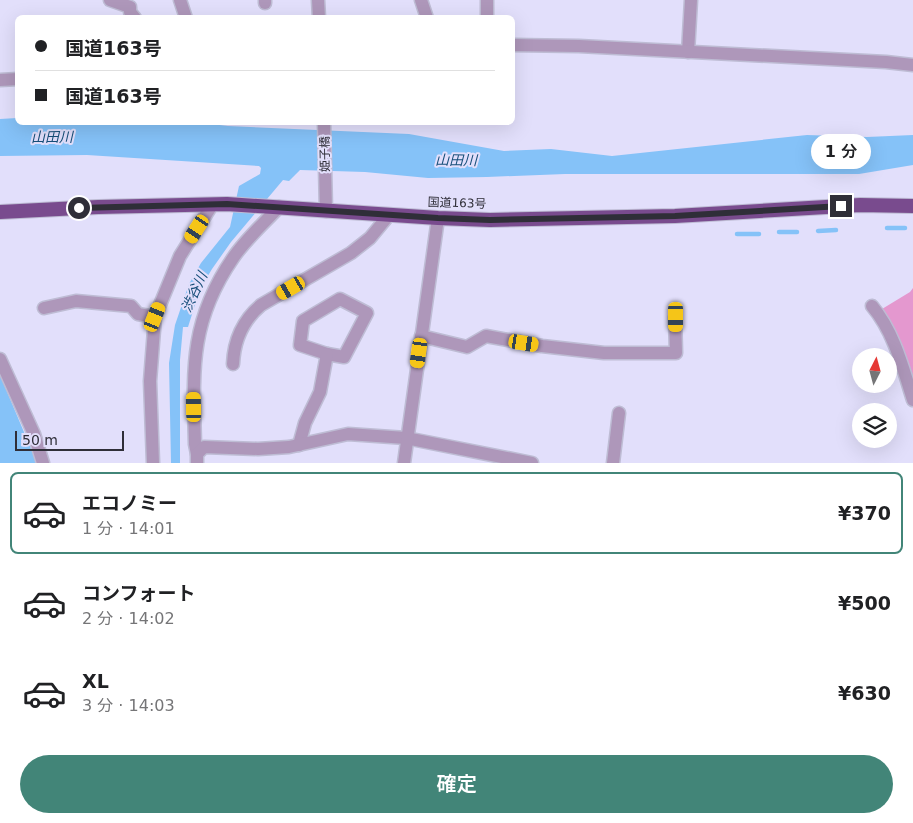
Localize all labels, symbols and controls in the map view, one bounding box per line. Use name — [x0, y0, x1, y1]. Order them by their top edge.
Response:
text: 国道163号 — [65, 37, 162, 59]
text: 国道163号 — [65, 85, 162, 107]
water label: 山田川 — [31, 129, 75, 145]
callout: 1 分 — [811, 134, 871, 168]
street label: 姫子橋 — [318, 136, 332, 172]
text: 1 分 — [825, 142, 857, 161]
water label: 山田川 — [435, 152, 479, 168]
street label: 国道163号 — [427, 195, 487, 211]
route end — [830, 195, 852, 217]
route start — [68, 197, 90, 219]
car — [182, 212, 211, 246]
water label: 渋谷川 — [178, 268, 211, 314]
car — [274, 274, 307, 302]
car — [142, 300, 167, 334]
car — [668, 302, 683, 332]
car — [508, 333, 539, 353]
car — [409, 337, 428, 369]
north arrow — [852, 348, 898, 392]
map controls — [852, 348, 897, 448]
car — [186, 392, 201, 422]
button: layers — [852, 403, 897, 448]
scale bar — [15, 428, 124, 451]
text: 50 m — [22, 432, 58, 448]
icon: car — [22, 491, 67, 536]
text: エコノミー — [82, 492, 177, 514]
text: ¥370 — [838, 502, 891, 524]
text: 1 分 · 14:01 — [82, 519, 175, 538]
icon: car — [22, 581, 67, 626]
text: コンフォート — [82, 582, 195, 604]
text: ¥500 — [838, 592, 891, 614]
text: 2 分 · 14:02 — [82, 609, 175, 628]
text: XL — [82, 670, 109, 692]
icon: car — [22, 671, 67, 716]
text: ¥630 — [838, 682, 891, 704]
text: 3 分 · 14:03 — [82, 696, 175, 715]
button: 確定 — [20, 755, 893, 813]

